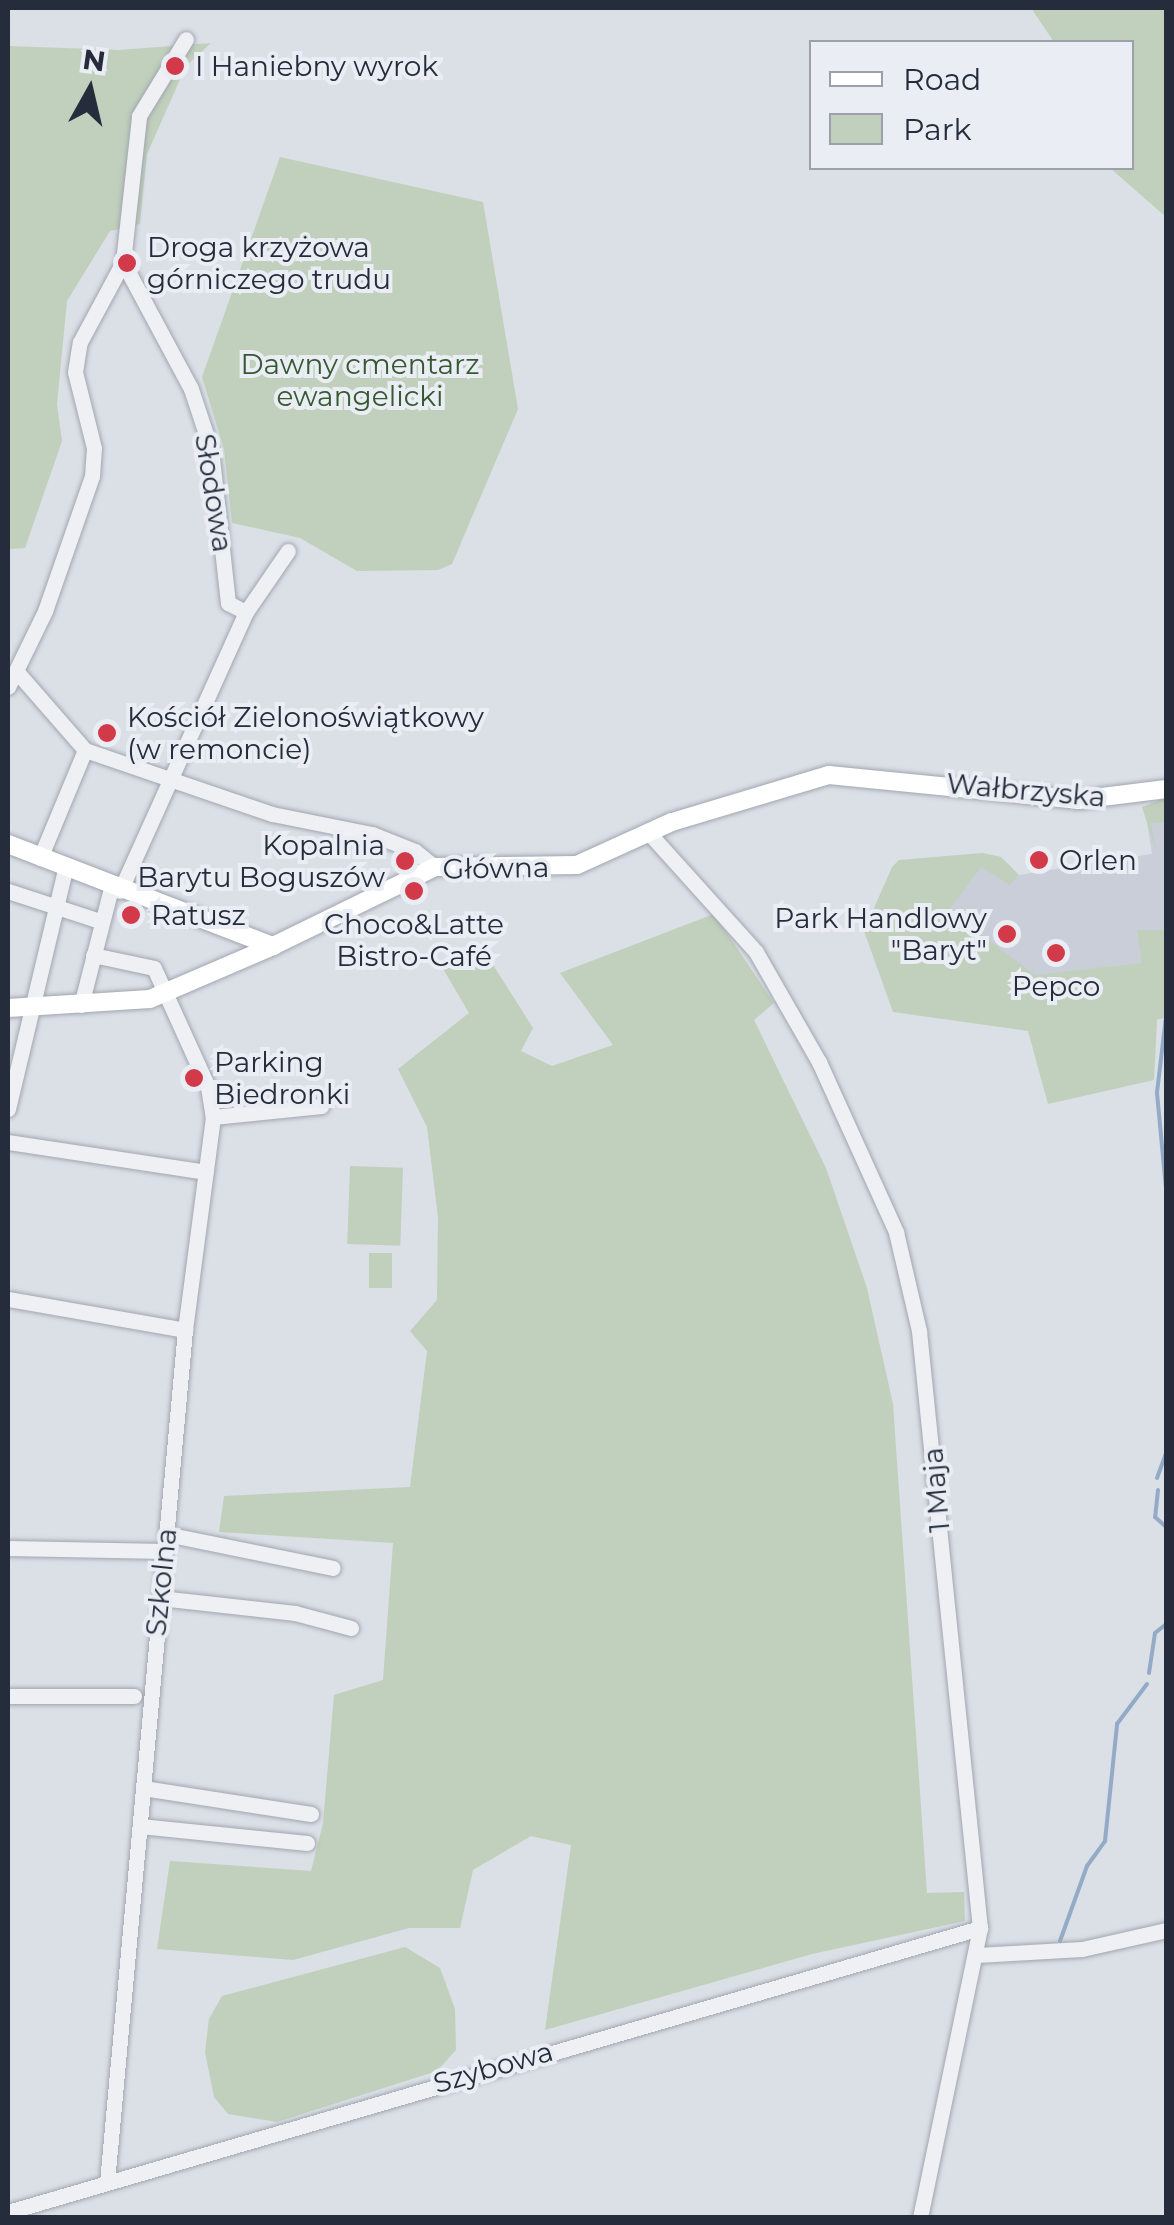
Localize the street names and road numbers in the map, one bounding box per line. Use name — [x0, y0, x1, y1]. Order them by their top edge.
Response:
street label: Słodowa — [188, 431, 240, 555]
street label: Wałbrzyska — [945, 766, 1107, 814]
street label: Główna — [442, 850, 550, 886]
street label: 1 Maja — [916, 1446, 956, 1534]
street label: Szkolna — [139, 1526, 183, 1638]
street label: Szybowa — [429, 2034, 557, 2100]

